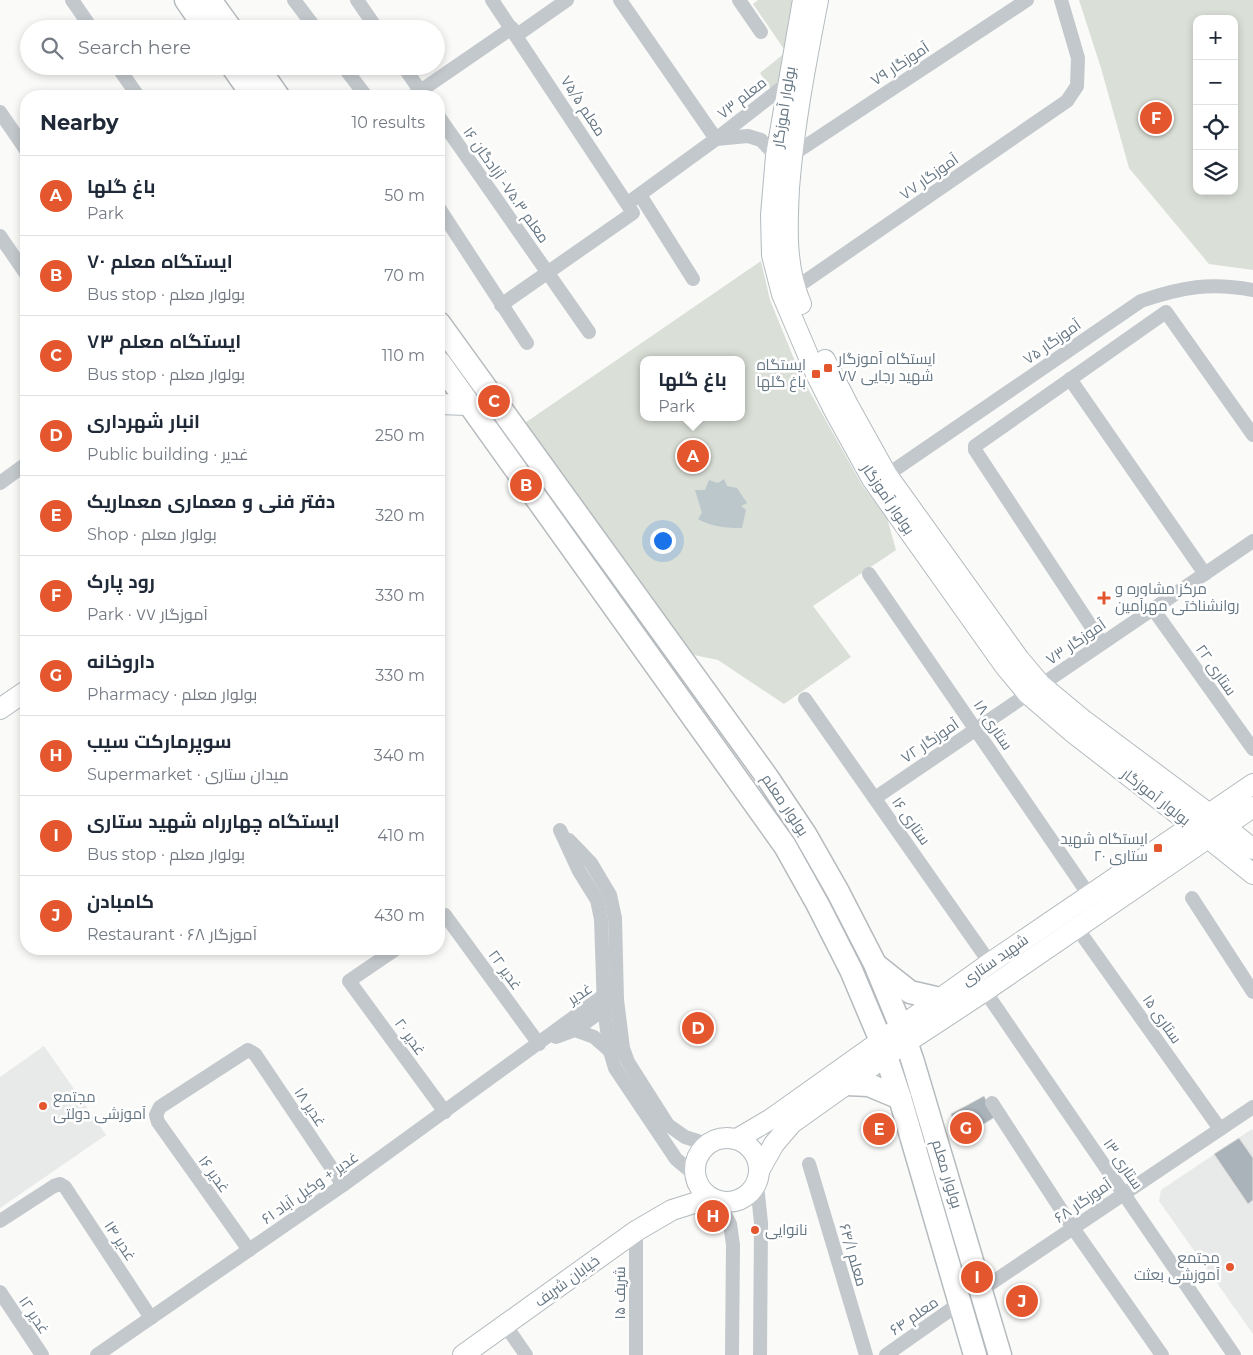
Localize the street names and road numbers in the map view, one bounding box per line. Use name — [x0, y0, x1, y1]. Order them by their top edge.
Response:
street label: ۷۹ آموزگار — [867, 38, 933, 89]
street label: بولوار آموزگار — [768, 65, 799, 150]
street label: معلم ۷۵/۵ — [556, 72, 610, 140]
street label: معلم ۷۳ — [713, 73, 771, 123]
street label: معلم ۷۵.۳- آزادگان ۱۶ — [458, 123, 554, 247]
street label: ۷۷ آموزگار — [896, 149, 962, 204]
street label: آموزگار ۷۵ — [1019, 315, 1084, 368]
street label: بولوار آموزگار — [857, 459, 919, 538]
street label: ۷۳ آموزگار — [1042, 615, 1109, 669]
street label: ستاری ۲۲ — [1191, 640, 1241, 700]
street label: ستاری ۱۸ — [969, 696, 1017, 754]
street label: ۷۲ آموزگار — [897, 714, 962, 767]
street label: بولوار آموزگار — [1117, 763, 1195, 829]
street label: بولوار معلم — [757, 770, 813, 840]
street label: ستاری ۱۶ — [887, 793, 935, 849]
street label: شهید ستاری — [958, 930, 1032, 990]
street label: غدیر ۲۲ — [484, 946, 526, 994]
street label: غدیر — [563, 979, 596, 1009]
street label: ستاری ۱۵ — [1138, 991, 1186, 1047]
street label: غدیر ۲۰ — [391, 1015, 430, 1059]
street label: غدیر ۱۸ — [290, 1083, 330, 1130]
street label: ستاری ۱۳ — [1099, 1135, 1147, 1193]
street label: بولوار معلم — [927, 1137, 967, 1211]
street label: غدیر + وکیل آباد ۶۱ — [258, 1147, 362, 1229]
street label: غدیر ۱۶ — [195, 1151, 234, 1196]
street label: آموزگار ۶۸ — [1050, 1174, 1115, 1227]
street label: غدیر ۱۴ — [100, 1217, 140, 1264]
street label: معلم ۶۴/۱ — [835, 1221, 871, 1289]
street label: خیابان شریف — [530, 1251, 604, 1311]
street label: شریف ۱۵ — [610, 1266, 629, 1320]
street label: غدیر ۱۲ — [15, 1292, 54, 1337]
street label: معلم ۶۴ — [886, 1292, 942, 1340]

